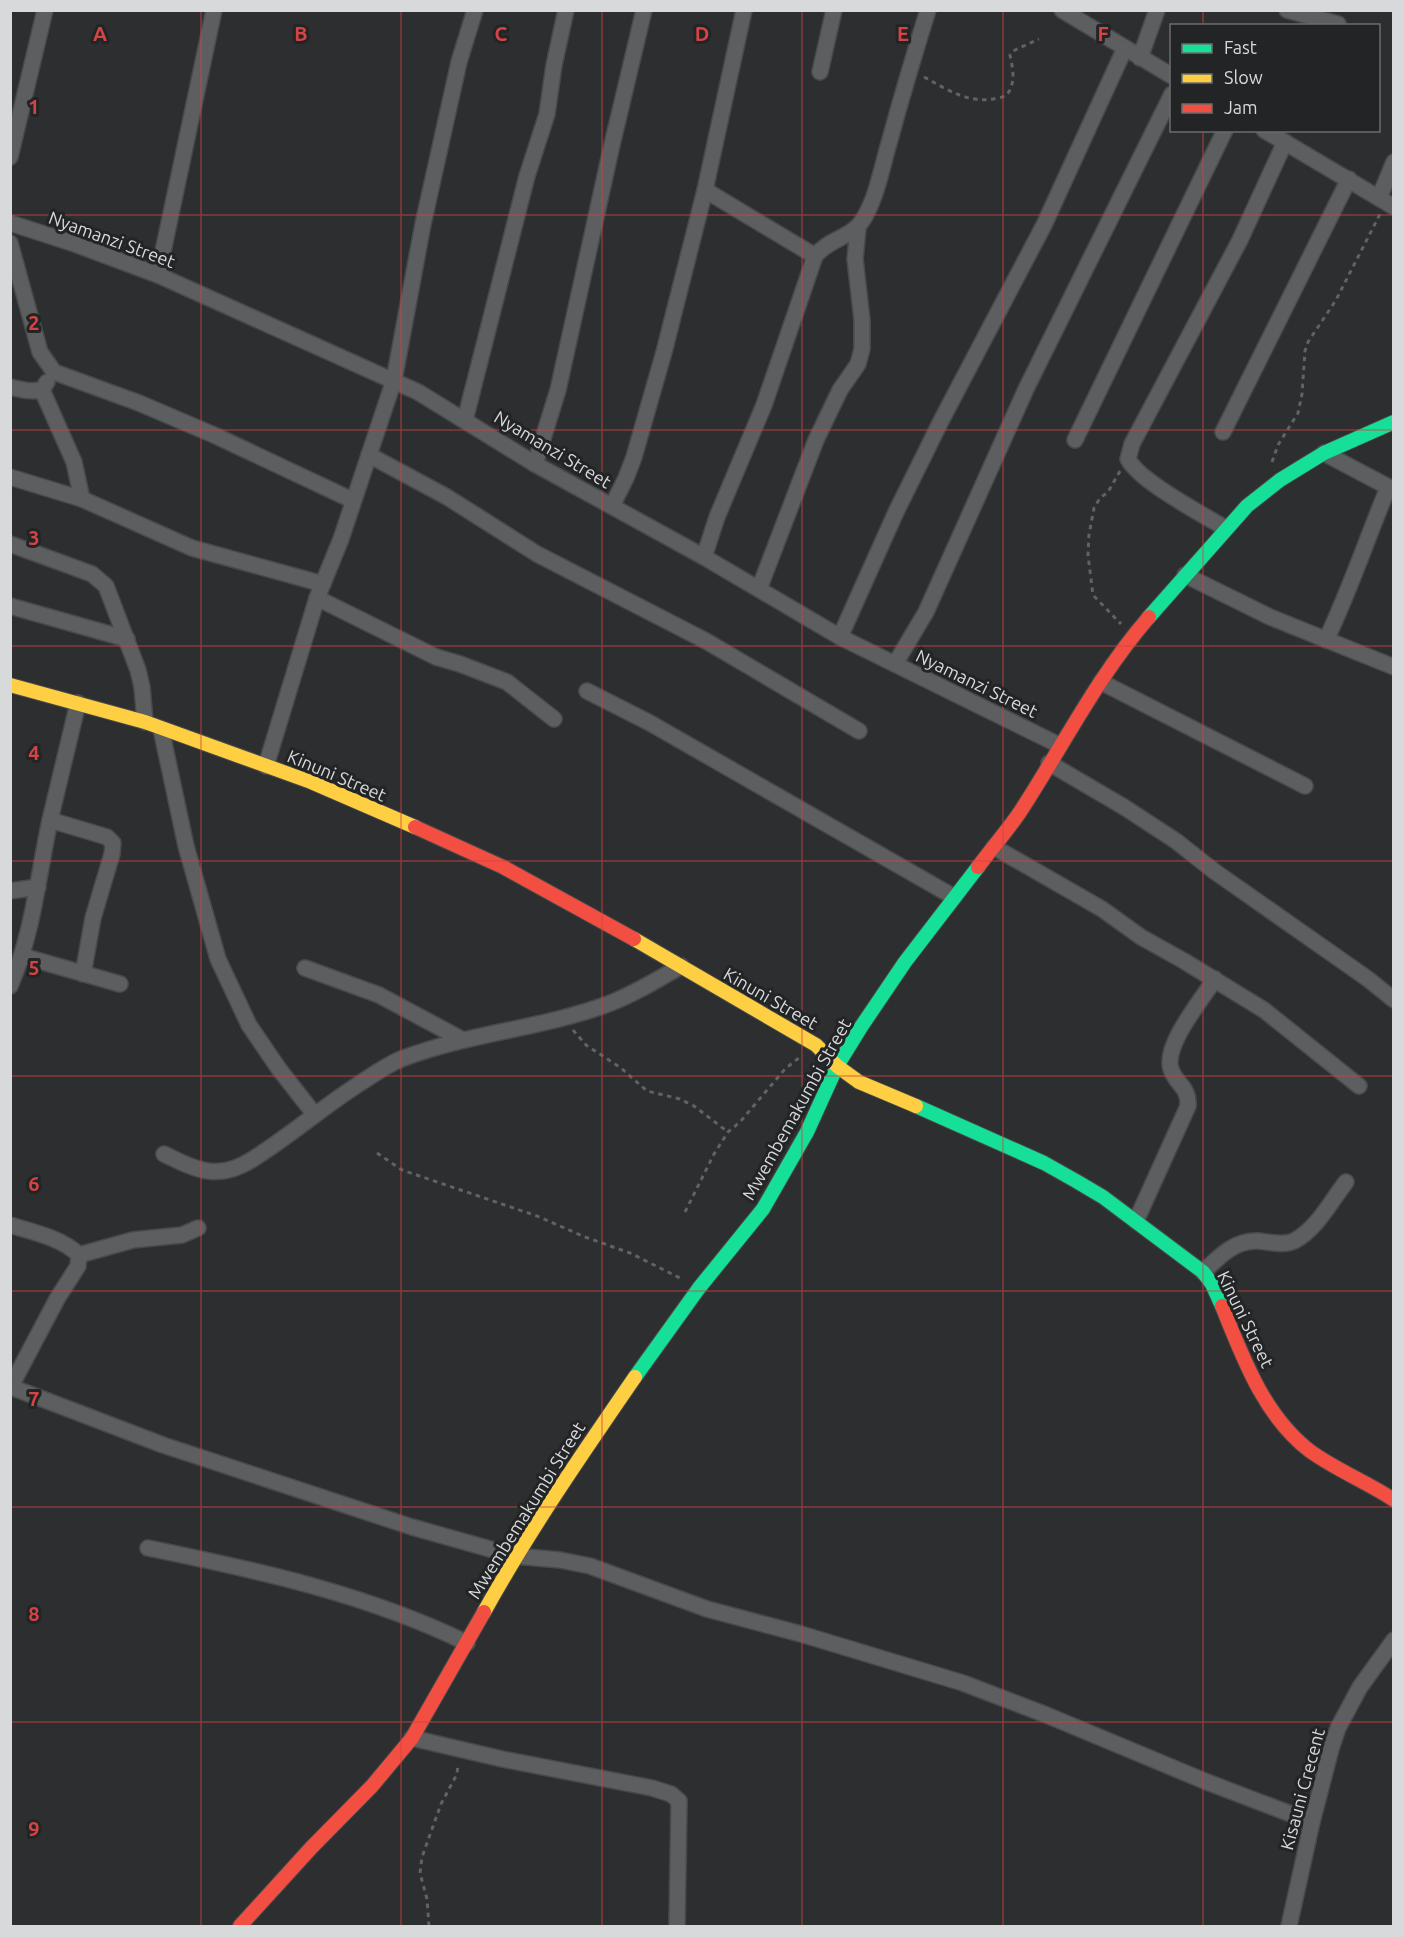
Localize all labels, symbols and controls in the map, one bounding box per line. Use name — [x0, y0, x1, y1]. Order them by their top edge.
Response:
text: A — [93, 22, 107, 45]
text: B — [294, 22, 308, 45]
text: C — [495, 22, 508, 45]
text: D — [695, 22, 709, 45]
text: E — [897, 22, 909, 45]
text: F — [1097, 22, 1109, 45]
legend — [1170, 24, 1380, 132]
text: Fast — [1224, 37, 1257, 57]
text: Slow — [1224, 67, 1263, 87]
text: 1 — [28, 95, 40, 118]
text: Jam — [1224, 97, 1258, 117]
street label: Nyamanzi Street — [46, 207, 178, 271]
text: 2 — [28, 311, 40, 334]
street label: Nyamanzi Street — [491, 406, 615, 492]
text: 3 — [28, 526, 40, 549]
street label: Nyamanzi Street — [913, 645, 1041, 721]
text: 4 — [28, 741, 40, 764]
street label: Kinuni Street — [285, 745, 389, 805]
text: 5 — [28, 956, 40, 979]
street label: Kinuni Street — [720, 963, 822, 1033]
street label: Mwembemakumbi Street — [738, 1015, 854, 1203]
text: 6 — [28, 1172, 40, 1195]
street label: Kinuni Street — [1214, 1267, 1278, 1371]
text: 7 — [28, 1387, 40, 1410]
street label: Mwembemakumbi Street — [463, 1418, 589, 1602]
text: 8 — [28, 1602, 40, 1625]
street label: Kisauni Crecent — [1276, 1726, 1328, 1852]
text: 9 — [28, 1817, 40, 1840]

